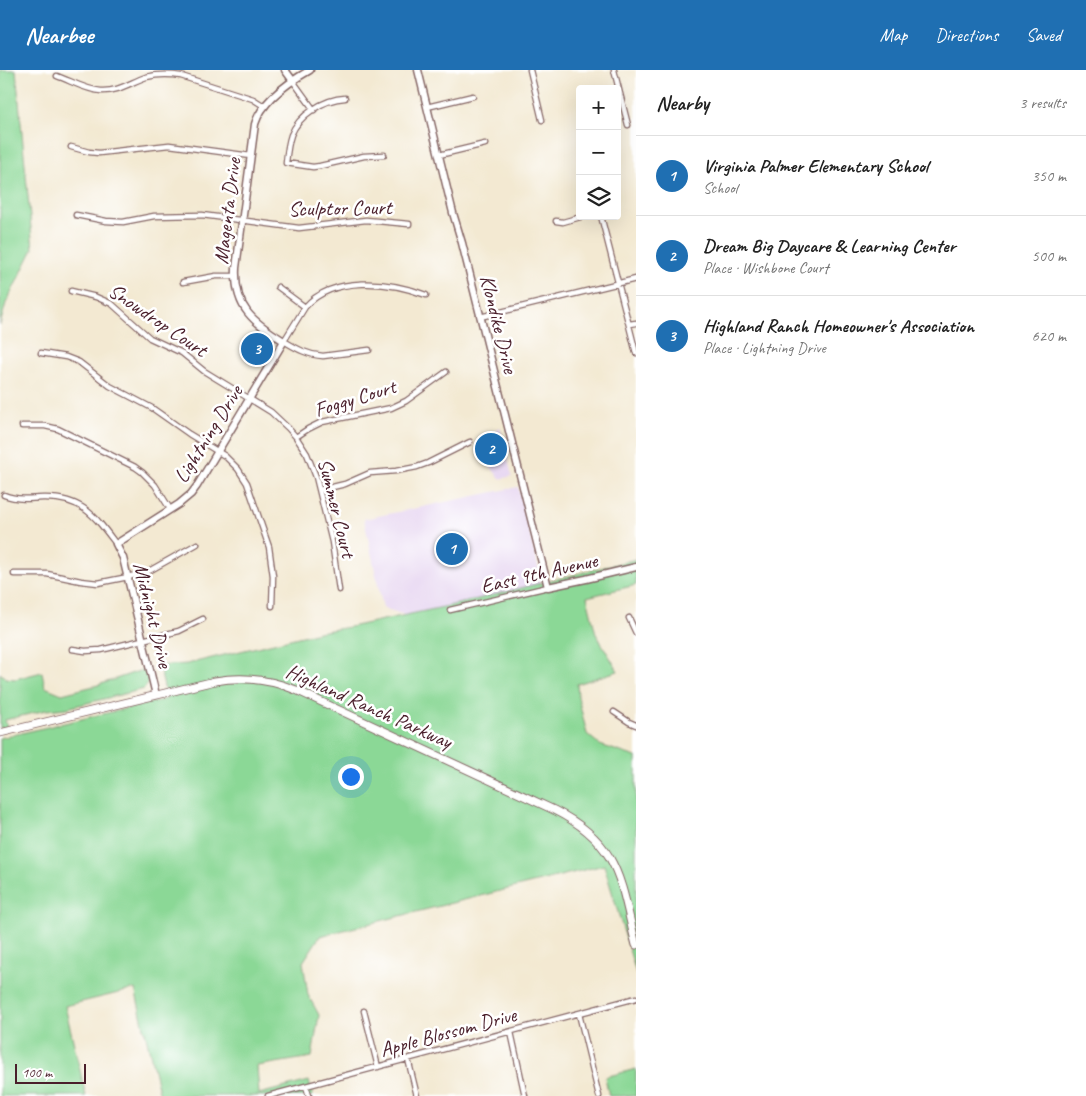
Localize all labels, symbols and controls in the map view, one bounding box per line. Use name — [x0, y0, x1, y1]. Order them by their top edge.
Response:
text: Nearbee — [25, 20, 93, 50]
text: Map — [880, 24, 907, 46]
text: Directions — [935, 24, 998, 46]
text: Saved — [1026, 24, 1061, 46]
map controls — [576, 85, 621, 220]
button: + — [576, 85, 621, 130]
text: Nearby — [656, 90, 709, 116]
text: 3 results — [1019, 93, 1066, 113]
button: − — [576, 130, 621, 175]
text: Virginia Palmer Elementary School — [703, 154, 928, 178]
street label: Magenta Drive — [208, 155, 247, 265]
text: 1 — [668, 166, 676, 186]
text: 350 m — [1032, 166, 1066, 186]
button: layers — [576, 175, 621, 220]
text: School — [703, 178, 737, 198]
street label: Sculptor Court — [288, 194, 394, 222]
text: Dream Big Daycare & Learning Center — [703, 234, 956, 258]
text: 2 — [668, 246, 676, 266]
text: 500 m — [1032, 246, 1066, 266]
text: Place · Wishbone Court — [703, 258, 829, 278]
street label: Klondike Drive — [474, 272, 524, 377]
street label: Snowdrop Court — [104, 278, 214, 364]
text: Highland Ranch Homeowner's Association — [703, 314, 974, 338]
text: 3 — [668, 326, 676, 346]
text: 620 m — [1032, 326, 1066, 346]
pin: 3 — [241, 330, 273, 368]
text: Place · Lightning Drive — [703, 338, 826, 358]
street label: Foggy Court — [311, 373, 401, 423]
street label: Lightning Drive — [168, 379, 249, 488]
pin: 2 — [475, 430, 507, 468]
street label: Summer Court — [312, 456, 362, 562]
pin: 1 — [436, 530, 468, 568]
street label: East 9th Avenue — [478, 547, 601, 599]
street label: Midnight Drive — [127, 560, 179, 672]
street label: Highland Ranch Parkway — [282, 658, 458, 755]
your location — [338, 764, 364, 790]
street label: Apple Blossom Drive — [377, 1001, 520, 1063]
scale bar — [15, 1061, 86, 1084]
text: 100 m — [22, 1064, 52, 1081]

